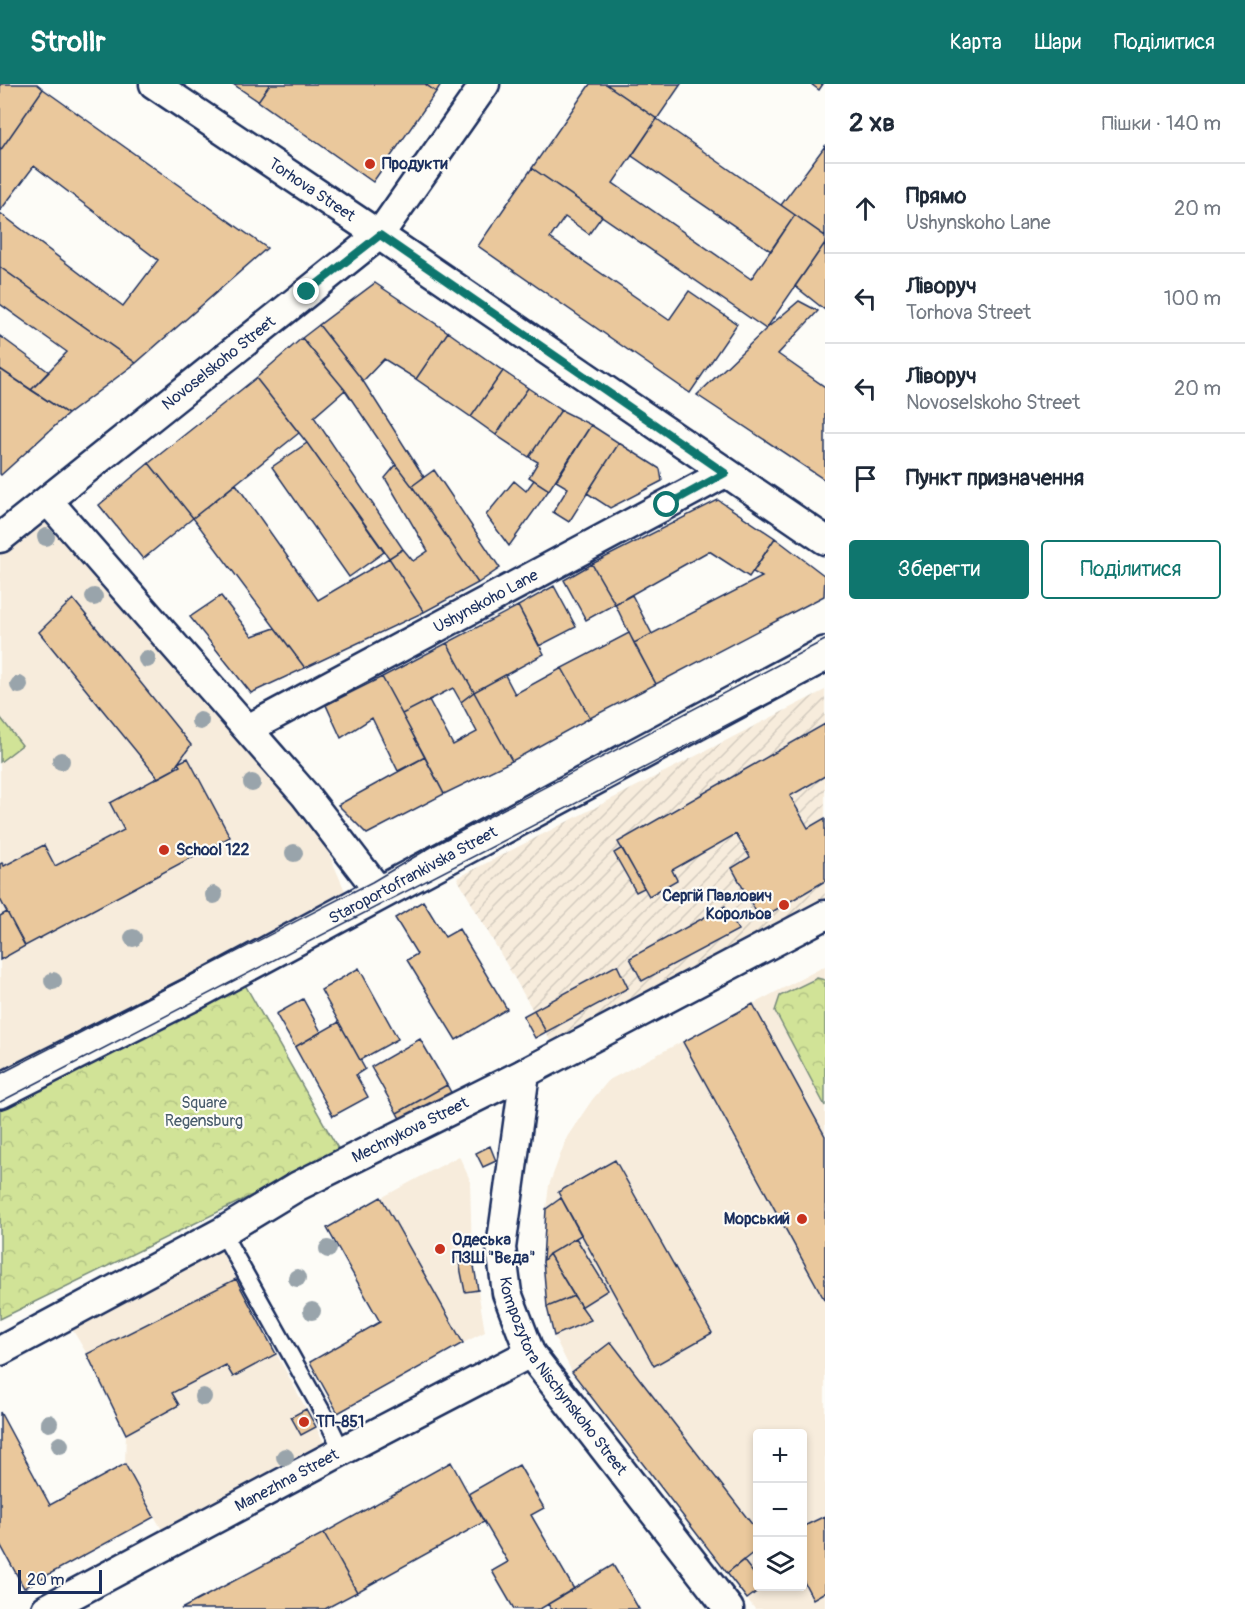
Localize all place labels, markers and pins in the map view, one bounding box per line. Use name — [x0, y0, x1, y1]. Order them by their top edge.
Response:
place label: Продукти — [382, 154, 448, 174]
marker: Продукти — [363, 157, 377, 171]
place label: School 122 — [176, 840, 250, 860]
marker: School 122 — [157, 843, 171, 857]
place label: Сергій Павлович Корольов — [662, 886, 772, 924]
marker: Сергій Павлович Корольов — [777, 898, 791, 912]
place label: Морський — [724, 1209, 790, 1229]
marker: Морський — [795, 1212, 809, 1226]
place label: Одеська ПЗШ "Вєда" — [452, 1230, 535, 1268]
marker: Одеська ПЗШ "Вєда" — [433, 1242, 447, 1256]
place label: ТП-851 — [315, 1412, 364, 1432]
marker: ТП-851 — [297, 1415, 311, 1429]

